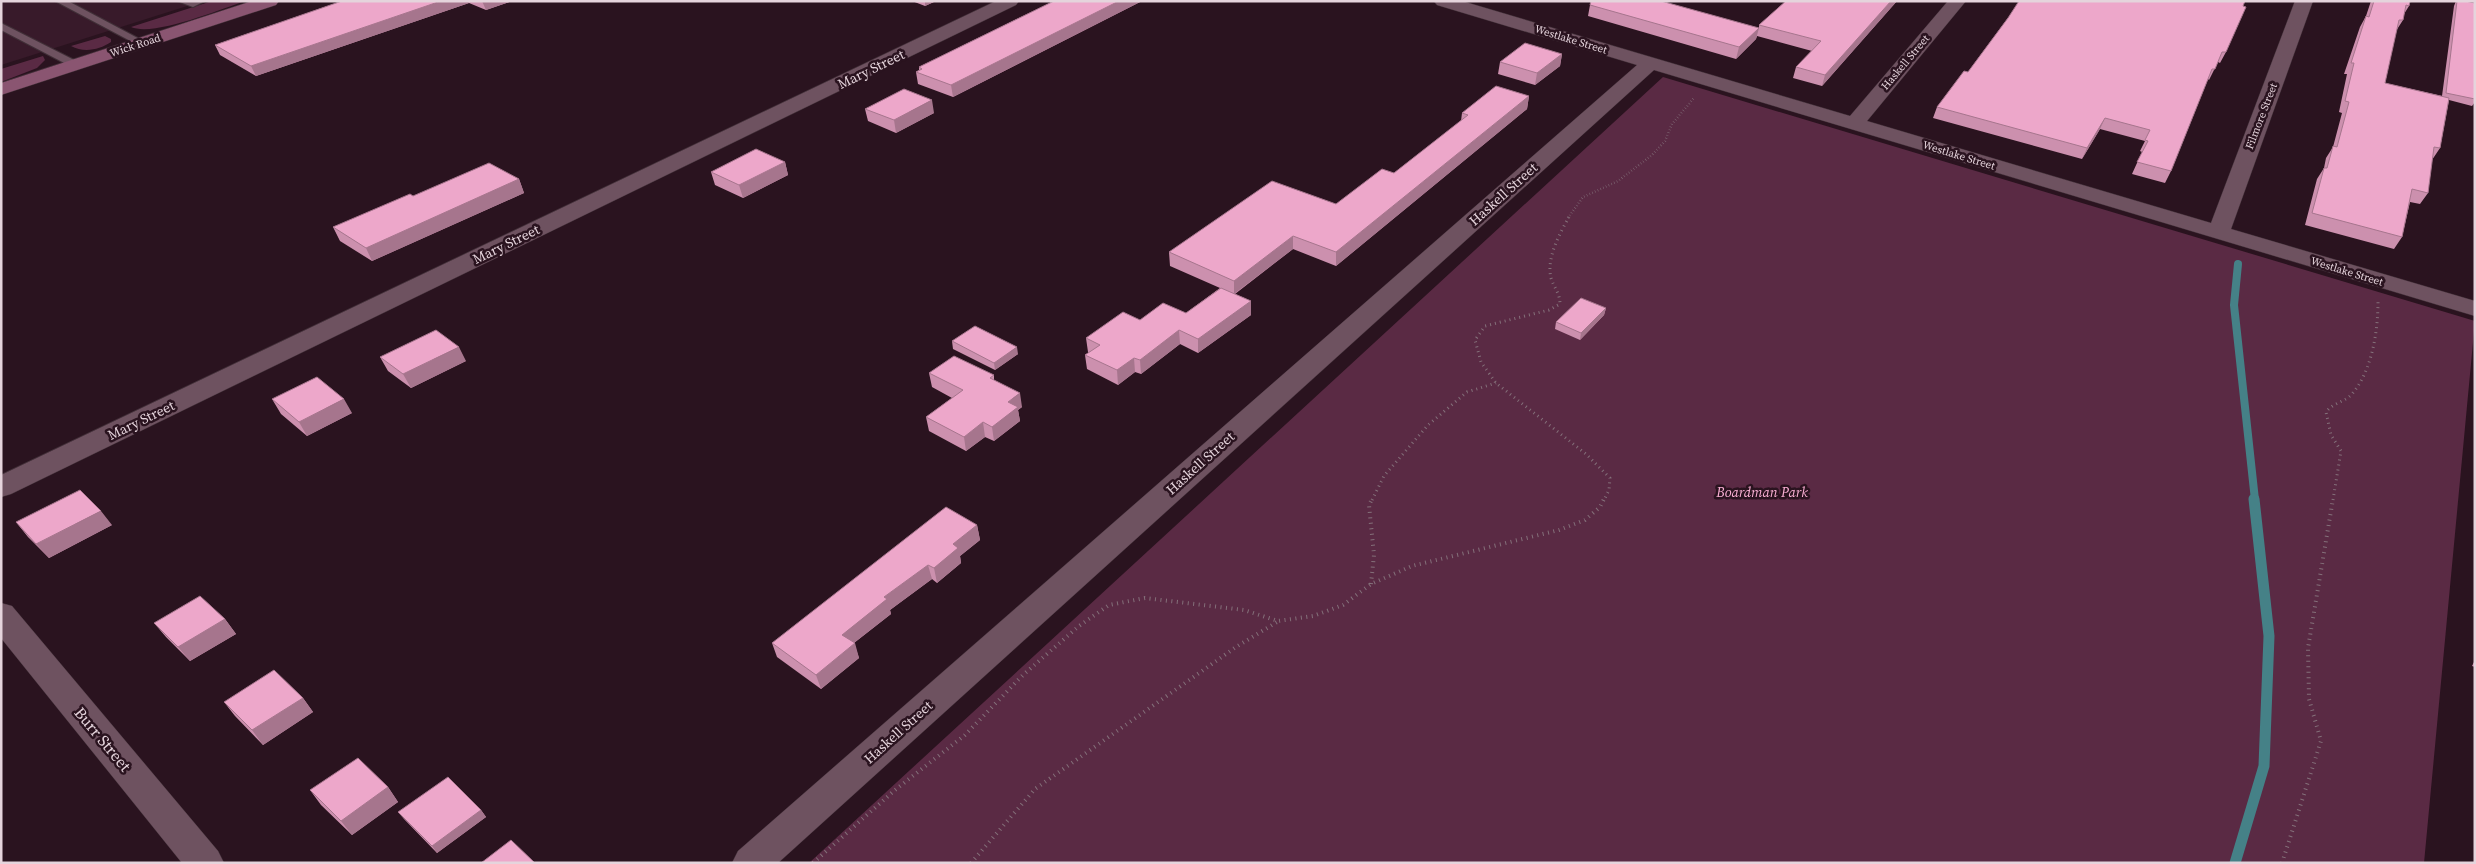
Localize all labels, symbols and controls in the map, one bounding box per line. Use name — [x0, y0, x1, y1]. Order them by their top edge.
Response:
street label: Westlake Street — [1533, 21, 1609, 58]
street label: Wick Road — [108, 30, 163, 61]
street label: Haskell Street — [1878, 31, 1933, 93]
street label: Mary Street — [834, 44, 908, 94]
street label: Filmore Street — [2242, 80, 2281, 151]
street label: Westlake Street — [1921, 137, 1997, 174]
street label: Haskell Street — [1464, 158, 1542, 230]
street label: Mary Street — [469, 219, 543, 269]
street label: Westlake Street — [2309, 253, 2385, 290]
street label: Mary Street — [104, 395, 178, 445]
street label: Haskell Street — [1161, 427, 1239, 499]
park label: Boardman Park — [1715, 482, 1808, 502]
street label: Haskell Street — [859, 696, 937, 768]
street label: Burr Street — [70, 702, 137, 776]

